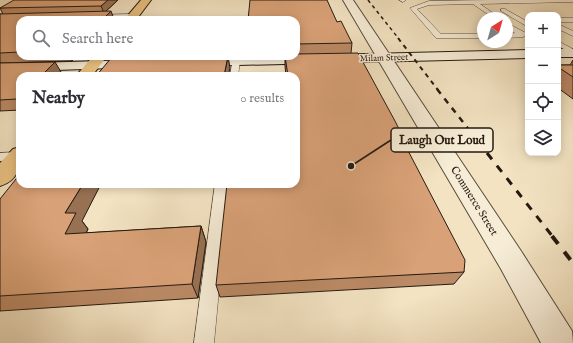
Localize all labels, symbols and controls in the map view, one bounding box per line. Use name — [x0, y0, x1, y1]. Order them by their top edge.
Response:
north arrow — [477, 12, 513, 48]
map controls — [525, 12, 561, 156]
button: + — [525, 12, 561, 48]
search box — [16, 16, 300, 60]
icon: search — [30, 27, 52, 49]
text: Search here — [62, 29, 133, 48]
button: − — [525, 48, 561, 84]
street label: Milam Street — [360, 52, 408, 64]
button: locate — [525, 84, 561, 120]
text: Nearby — [32, 88, 85, 109]
text: 0 results — [240, 90, 284, 107]
button: layers — [525, 120, 561, 156]
callout: Laugh Out Loud — [391, 128, 493, 152]
text: Laugh Out Loud — [398, 133, 486, 149]
street label: Commerce Street — [447, 164, 501, 239]

